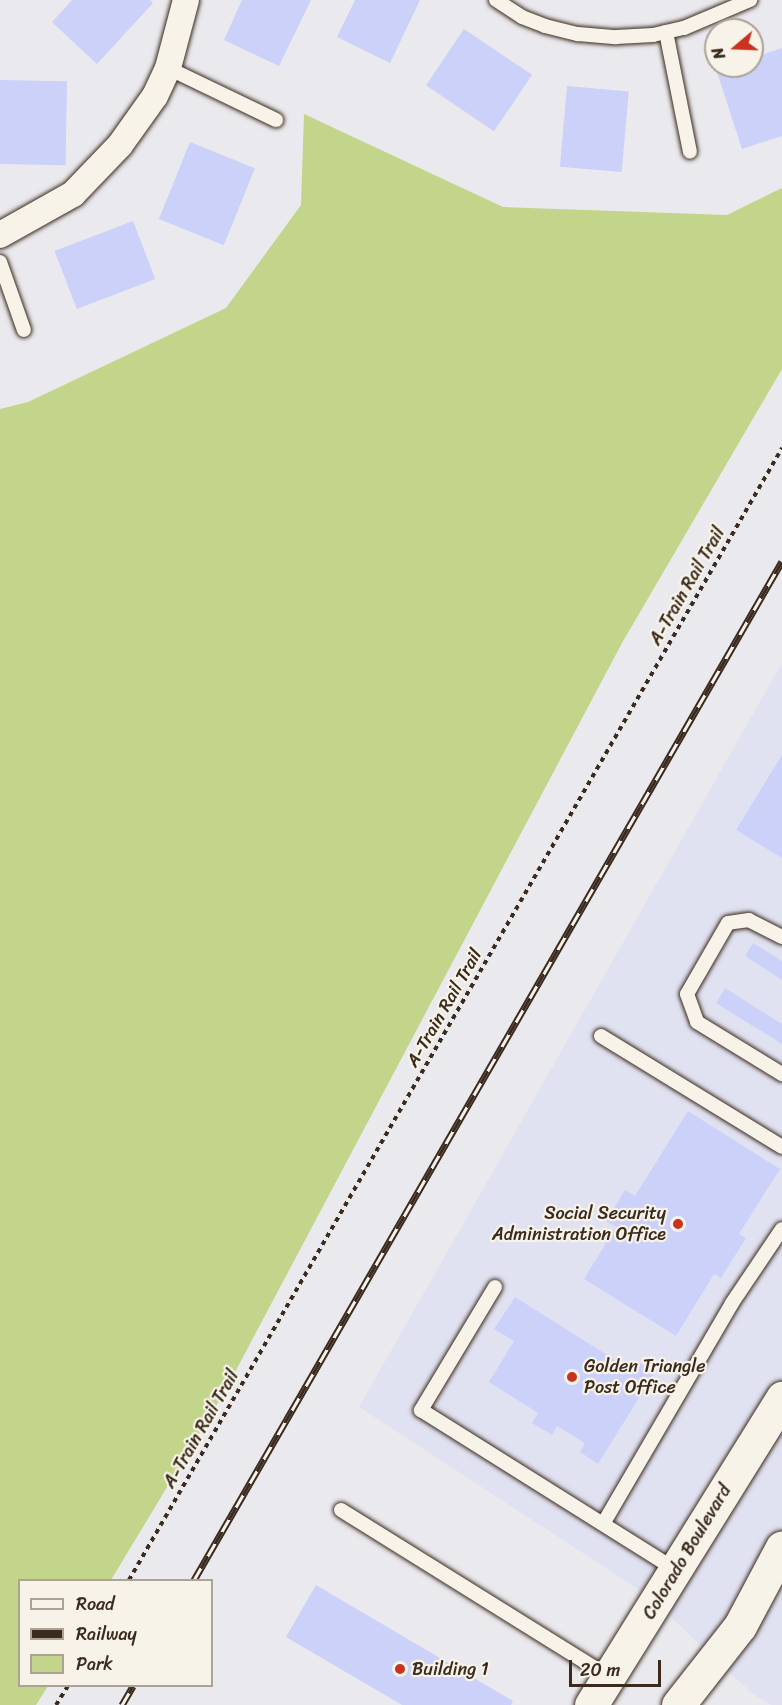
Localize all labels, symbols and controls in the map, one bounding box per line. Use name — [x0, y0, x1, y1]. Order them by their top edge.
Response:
north arrow — [704, 18, 764, 78]
text: N — [703, 43, 734, 63]
street label: A-Train Rail Trail — [644, 523, 730, 649]
street label: A-Train Rail Trail — [401, 945, 487, 1071]
place label: Social Security Administration Office — [491, 1203, 666, 1246]
marker: Social Security Administration Office — [671, 1217, 685, 1231]
place label: Golden Triangle Post Office — [584, 1356, 705, 1398]
street label: A-Train Rail Trail — [158, 1366, 244, 1492]
marker: Golden Triangle Post Office — [565, 1370, 579, 1384]
street label: Colorado Boulevard — [638, 1481, 736, 1623]
legend — [18, 1579, 213, 1687]
text: Road — [76, 1588, 115, 1620]
text: Railway — [76, 1618, 137, 1650]
text: Park — [76, 1648, 113, 1680]
scale bar — [572, 1648, 664, 1686]
text: 20 m — [580, 1654, 620, 1686]
place label: Building 1 — [412, 1658, 489, 1680]
marker: Building 1 — [393, 1662, 407, 1676]

